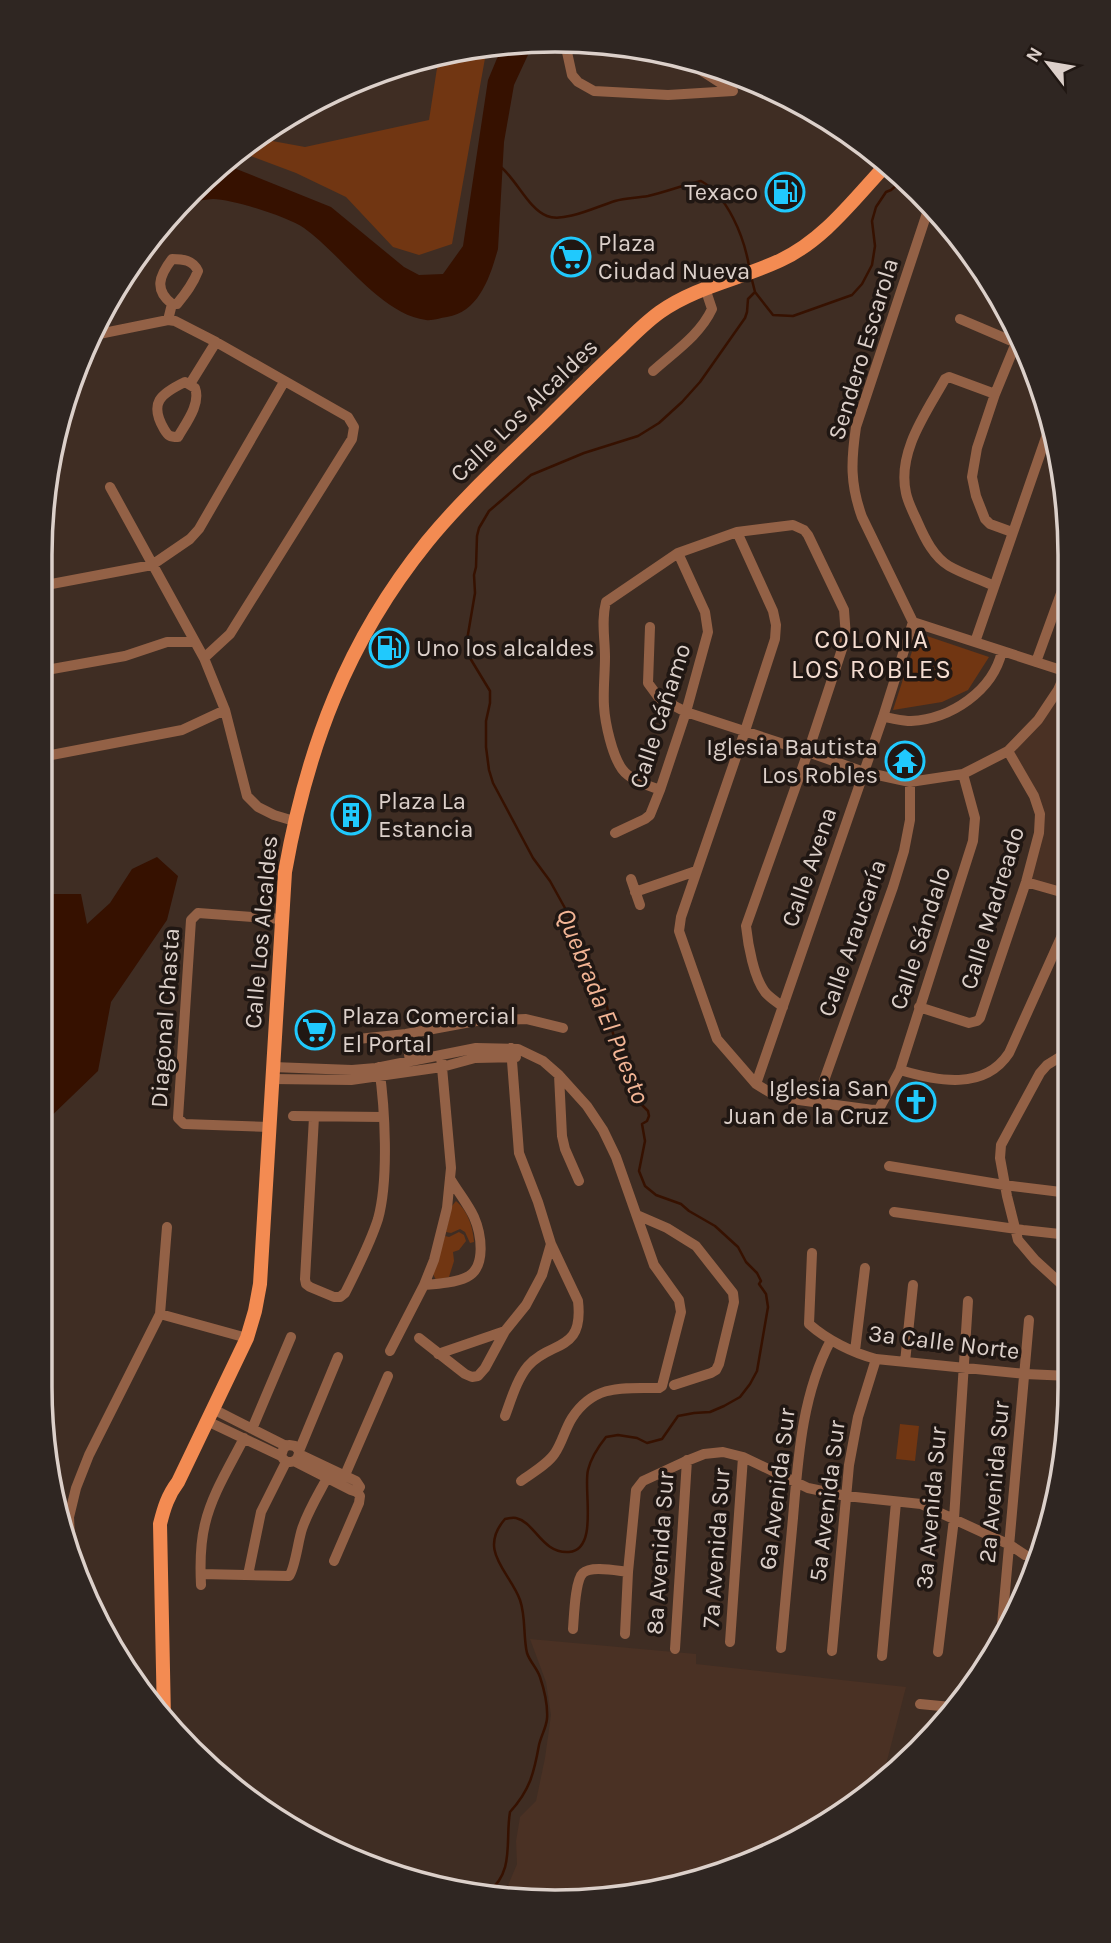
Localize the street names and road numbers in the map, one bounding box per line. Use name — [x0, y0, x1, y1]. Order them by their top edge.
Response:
street label: Sendero Escarola — [822, 255, 904, 443]
street label: Calle Los Alcaldes — [444, 333, 604, 487]
street label: Calle Cáñamo — [623, 640, 697, 792]
street label: Calle Avena — [775, 803, 843, 931]
street label: Calle Madreado — [954, 823, 1030, 993]
street label: Calle Los Alcaldes — [239, 834, 283, 1030]
street label: Calle Araucaría — [812, 856, 892, 1020]
street label: Calle Sándalo — [884, 863, 956, 1013]
street label: Diagonal Chasta — [145, 927, 185, 1109]
street label: 3a Calle Norte — [867, 1319, 1021, 1365]
street label: 2a Avenida Sur — [973, 1399, 1015, 1564]
street label: 6a Avenida Sur — [753, 1406, 801, 1571]
street label: 5a Avenida Sur — [803, 1418, 851, 1583]
street label: 3a Avenida Sur — [910, 1425, 952, 1591]
street label: 7a Avenida Sur — [696, 1467, 736, 1629]
street label: 8a Avenida Sur — [640, 1470, 680, 1636]

